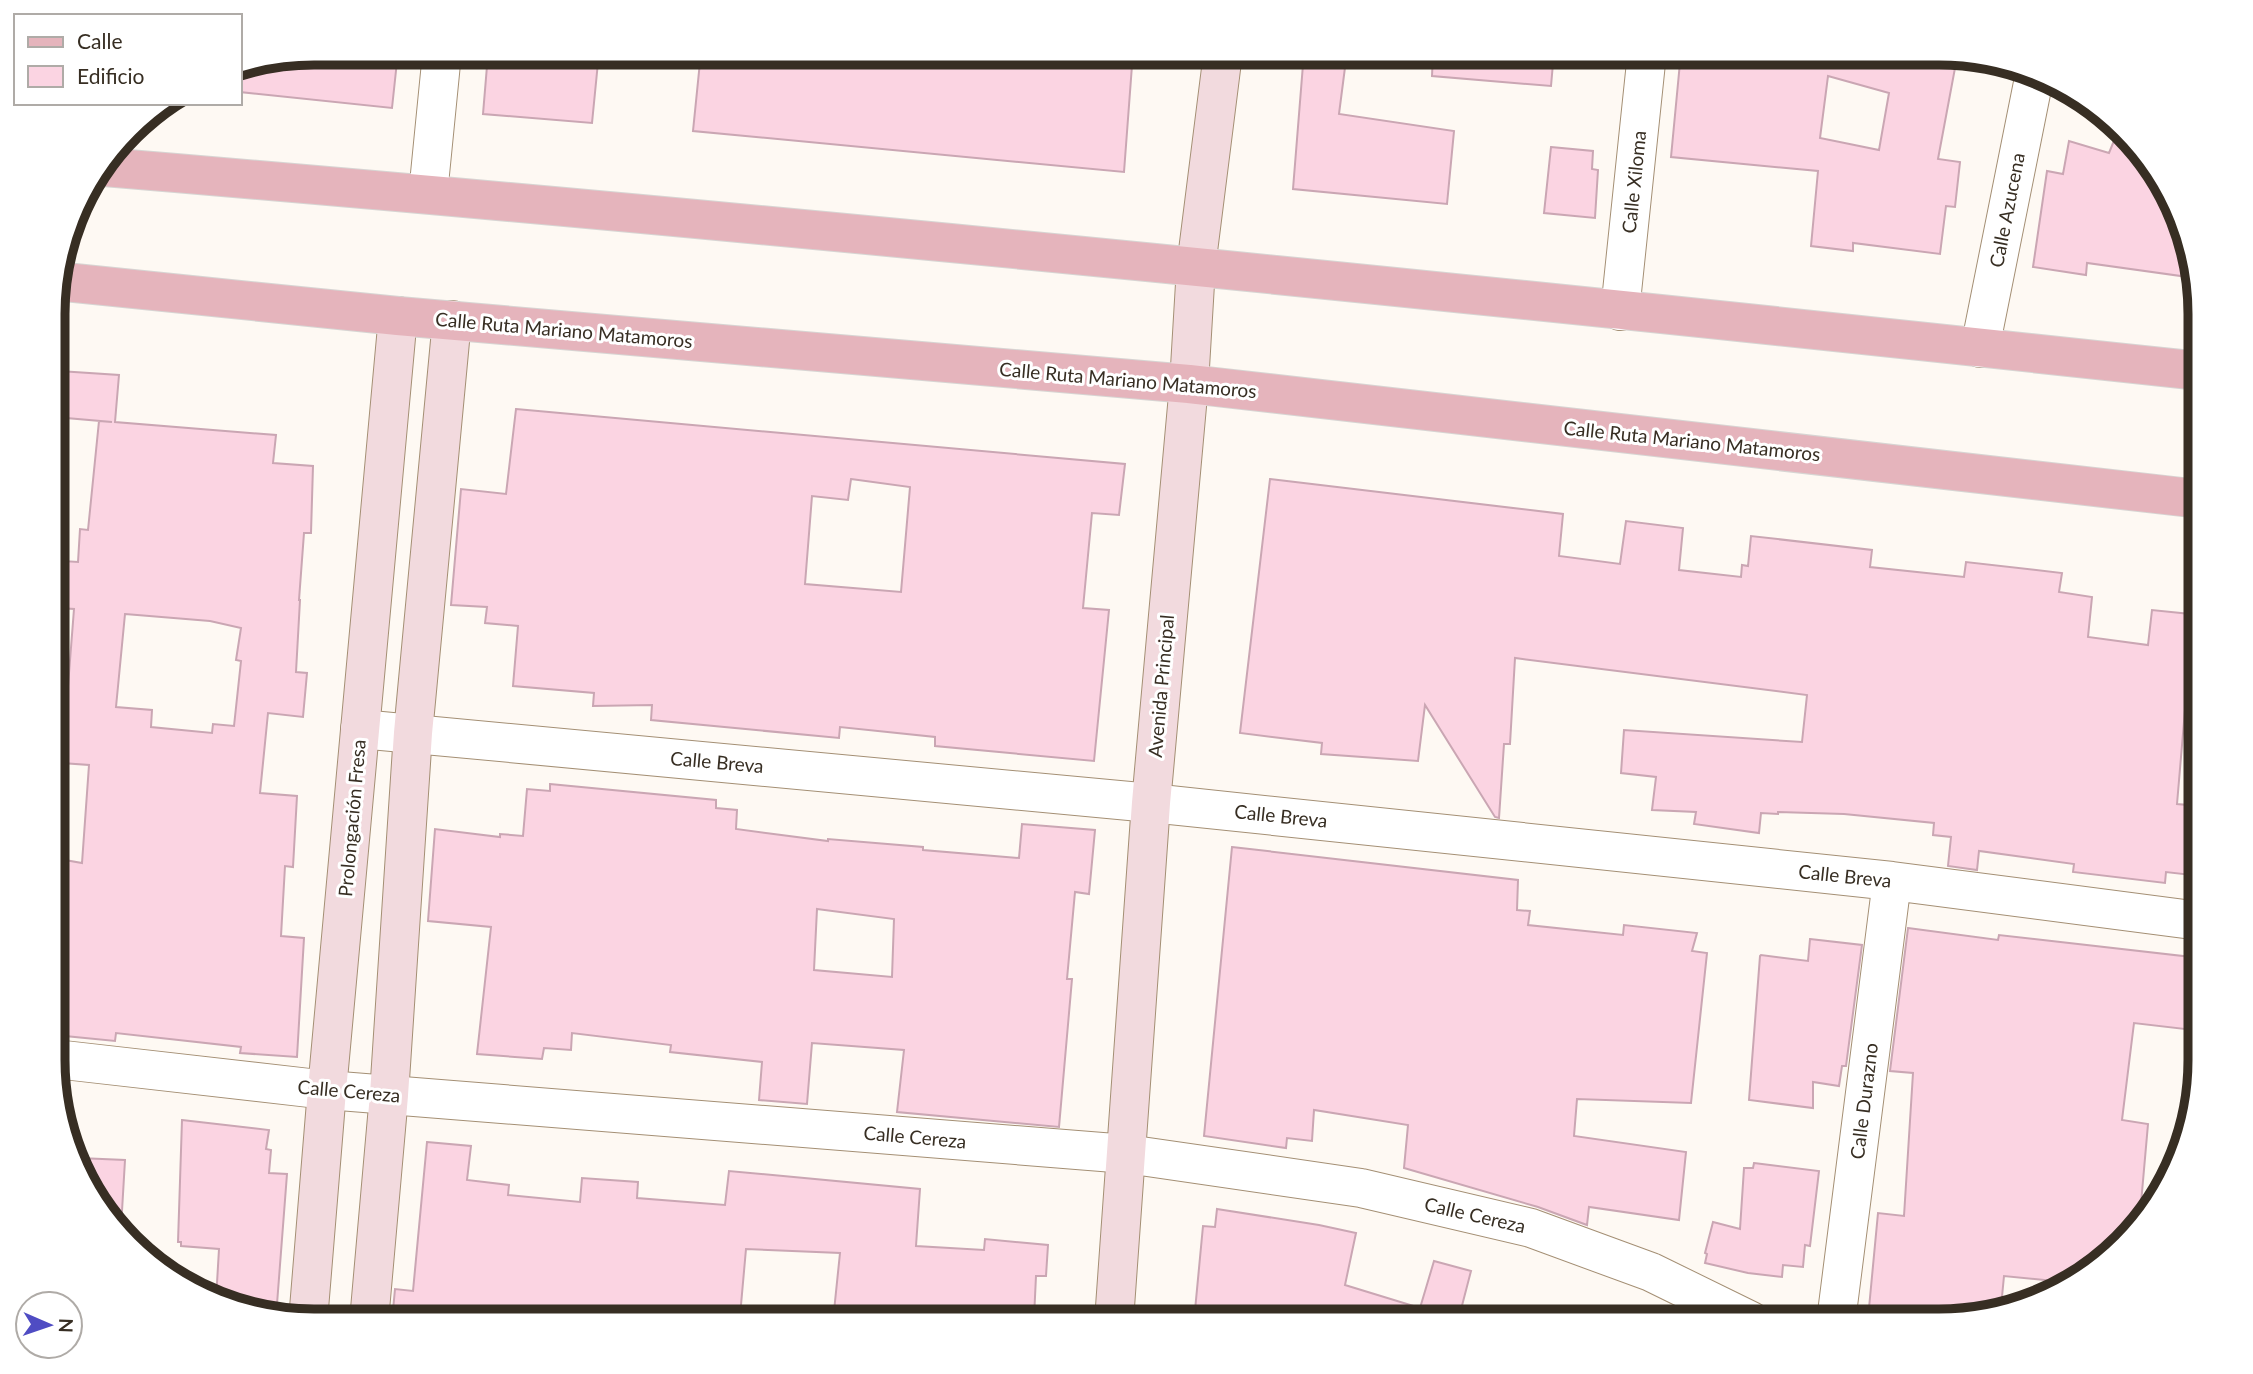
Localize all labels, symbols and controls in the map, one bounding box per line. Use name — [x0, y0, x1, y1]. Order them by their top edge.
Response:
legend — [14, 14, 242, 105]
text: Calle — [77, 28, 122, 53]
text: Edificio — [77, 63, 145, 88]
street label: Calle Xiloma — [1617, 129, 1650, 234]
street label: Calle Azucena — [1984, 151, 2029, 269]
street label: Calle Ruta Mariano Matamoros — [435, 307, 694, 352]
street label: Calle Ruta Mariano Matamoros — [999, 357, 1258, 402]
street label: Calle Ruta Mariano Matamoros — [1563, 416, 1822, 465]
street label: Avenida Principal — [1143, 614, 1178, 758]
street label: Prolongación Fresa — [333, 738, 370, 898]
street label: Calle Breva — [669, 746, 765, 777]
street label: Calle Breva — [1233, 799, 1329, 832]
street label: Calle Breva — [1797, 859, 1893, 892]
street label: Calle Durazno — [1845, 1041, 1882, 1160]
street label: Calle Cereza — [297, 1075, 401, 1106]
street label: Calle Cereza — [863, 1121, 967, 1152]
street label: Calle Cereza — [1422, 1192, 1528, 1237]
north arrow — [14, 1290, 84, 1360]
text: N — [55, 1318, 78, 1333]

